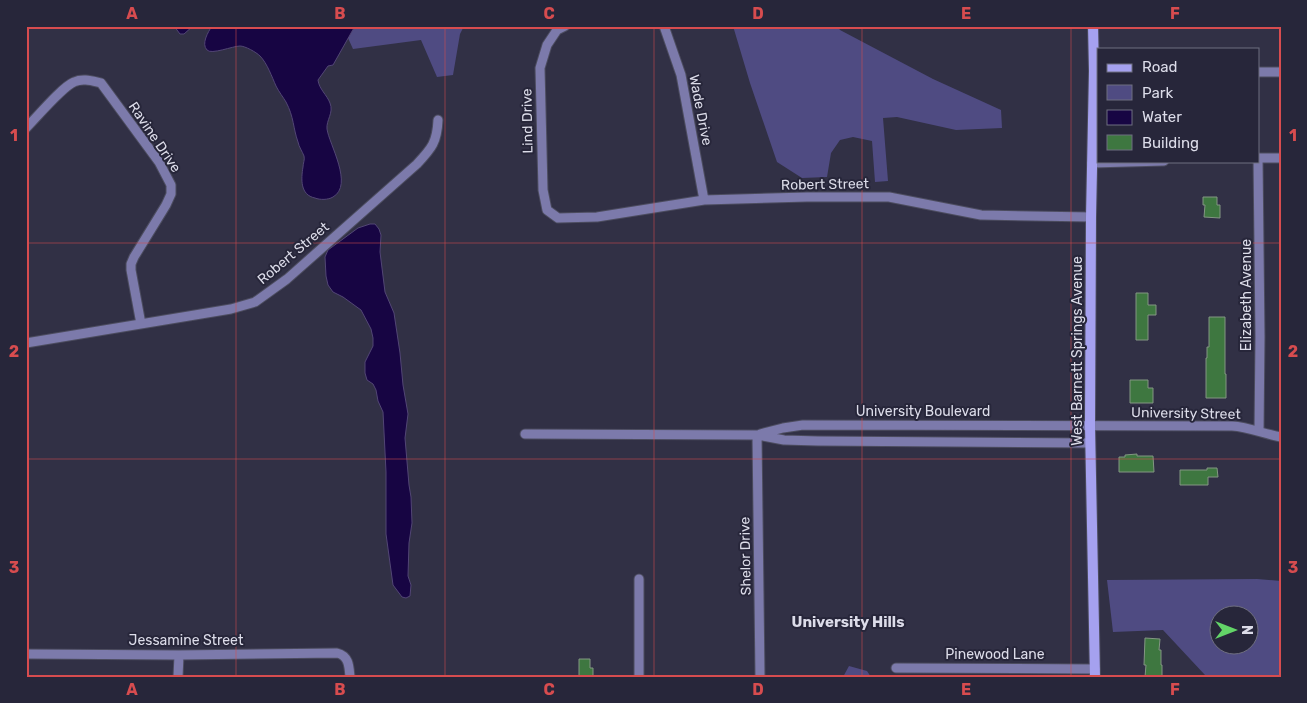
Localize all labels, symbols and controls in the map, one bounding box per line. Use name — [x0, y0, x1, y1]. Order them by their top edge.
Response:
text: A — [126, 4, 138, 23]
text: B — [334, 4, 346, 23]
text: C — [543, 4, 555, 23]
text: D — [752, 4, 764, 23]
text: E — [961, 4, 971, 23]
text: F — [1170, 4, 1180, 23]
legend — [1097, 48, 1260, 162]
text: Road — [1142, 58, 1178, 76]
street label: Wade Drive — [685, 73, 716, 147]
text: Park — [1142, 84, 1173, 102]
street label: Lind Drive — [518, 88, 537, 154]
street label: Ravine Drive — [125, 99, 184, 176]
text: Water — [1142, 108, 1182, 126]
text: 1 — [10, 126, 18, 145]
text: 1 — [1289, 126, 1297, 145]
text: Building — [1142, 134, 1199, 152]
street label: Robert Street — [781, 175, 870, 194]
street label: Robert Street — [254, 218, 333, 288]
street label: Elizabeth Avenue — [1238, 239, 1255, 351]
street label: West Barnett Springs Avenue — [1069, 256, 1086, 446]
text: 2 — [9, 342, 19, 361]
text: 2 — [1288, 342, 1298, 361]
street label: University Boulevard — [856, 403, 990, 420]
street label: University Street — [1131, 404, 1241, 423]
street label: Shelor Drive — [736, 516, 755, 595]
text: 3 — [9, 558, 19, 577]
text: 3 — [1288, 558, 1298, 577]
north arrow — [1210, 606, 1260, 656]
district label: University Hills — [792, 613, 904, 631]
text: N — [1238, 625, 1255, 635]
street label: Jessamine Street — [129, 632, 244, 649]
street label: Pinewood Lane — [945, 646, 1045, 663]
text: A — [126, 680, 138, 699]
text: B — [334, 680, 346, 699]
text: C — [543, 680, 555, 699]
text: D — [752, 680, 764, 699]
text: E — [961, 680, 971, 699]
text: F — [1170, 680, 1180, 699]

